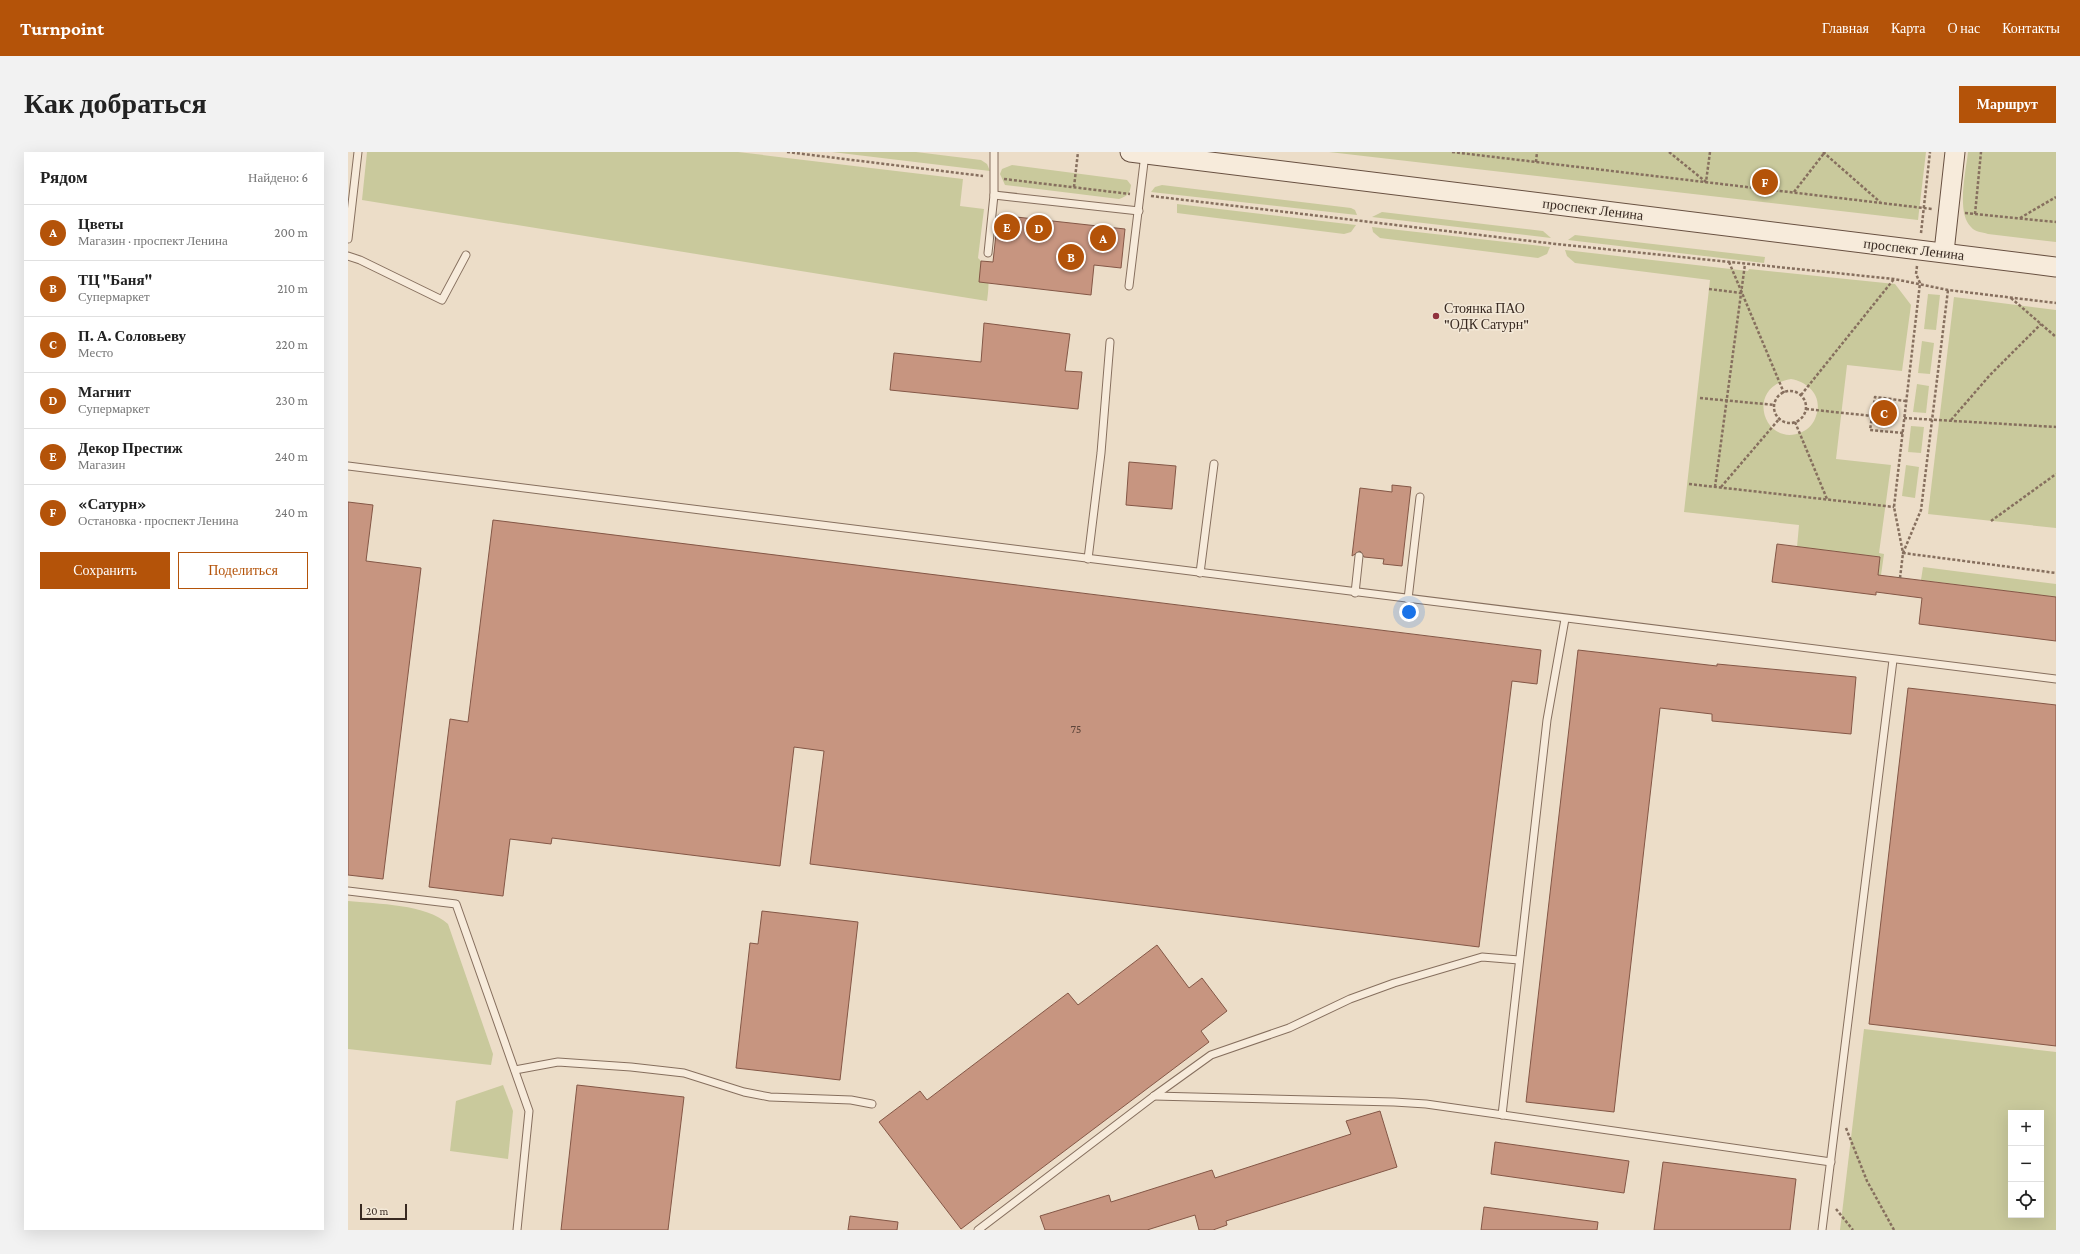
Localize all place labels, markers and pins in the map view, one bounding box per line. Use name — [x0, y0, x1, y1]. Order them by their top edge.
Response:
pin: F — [1752, 167, 1778, 197]
pin: E — [994, 212, 1020, 242]
pin: D — [1026, 213, 1052, 243]
pin: A — [1090, 223, 1116, 253]
pin: B — [1058, 242, 1084, 272]
place label: Стоянка ПАО "ОДК Сатурн" — [1444, 300, 1529, 332]
marker: Стоянка ПАО "ОДК Сатурн" — [1431, 311, 1441, 321]
pin: C — [1871, 398, 1897, 428]

